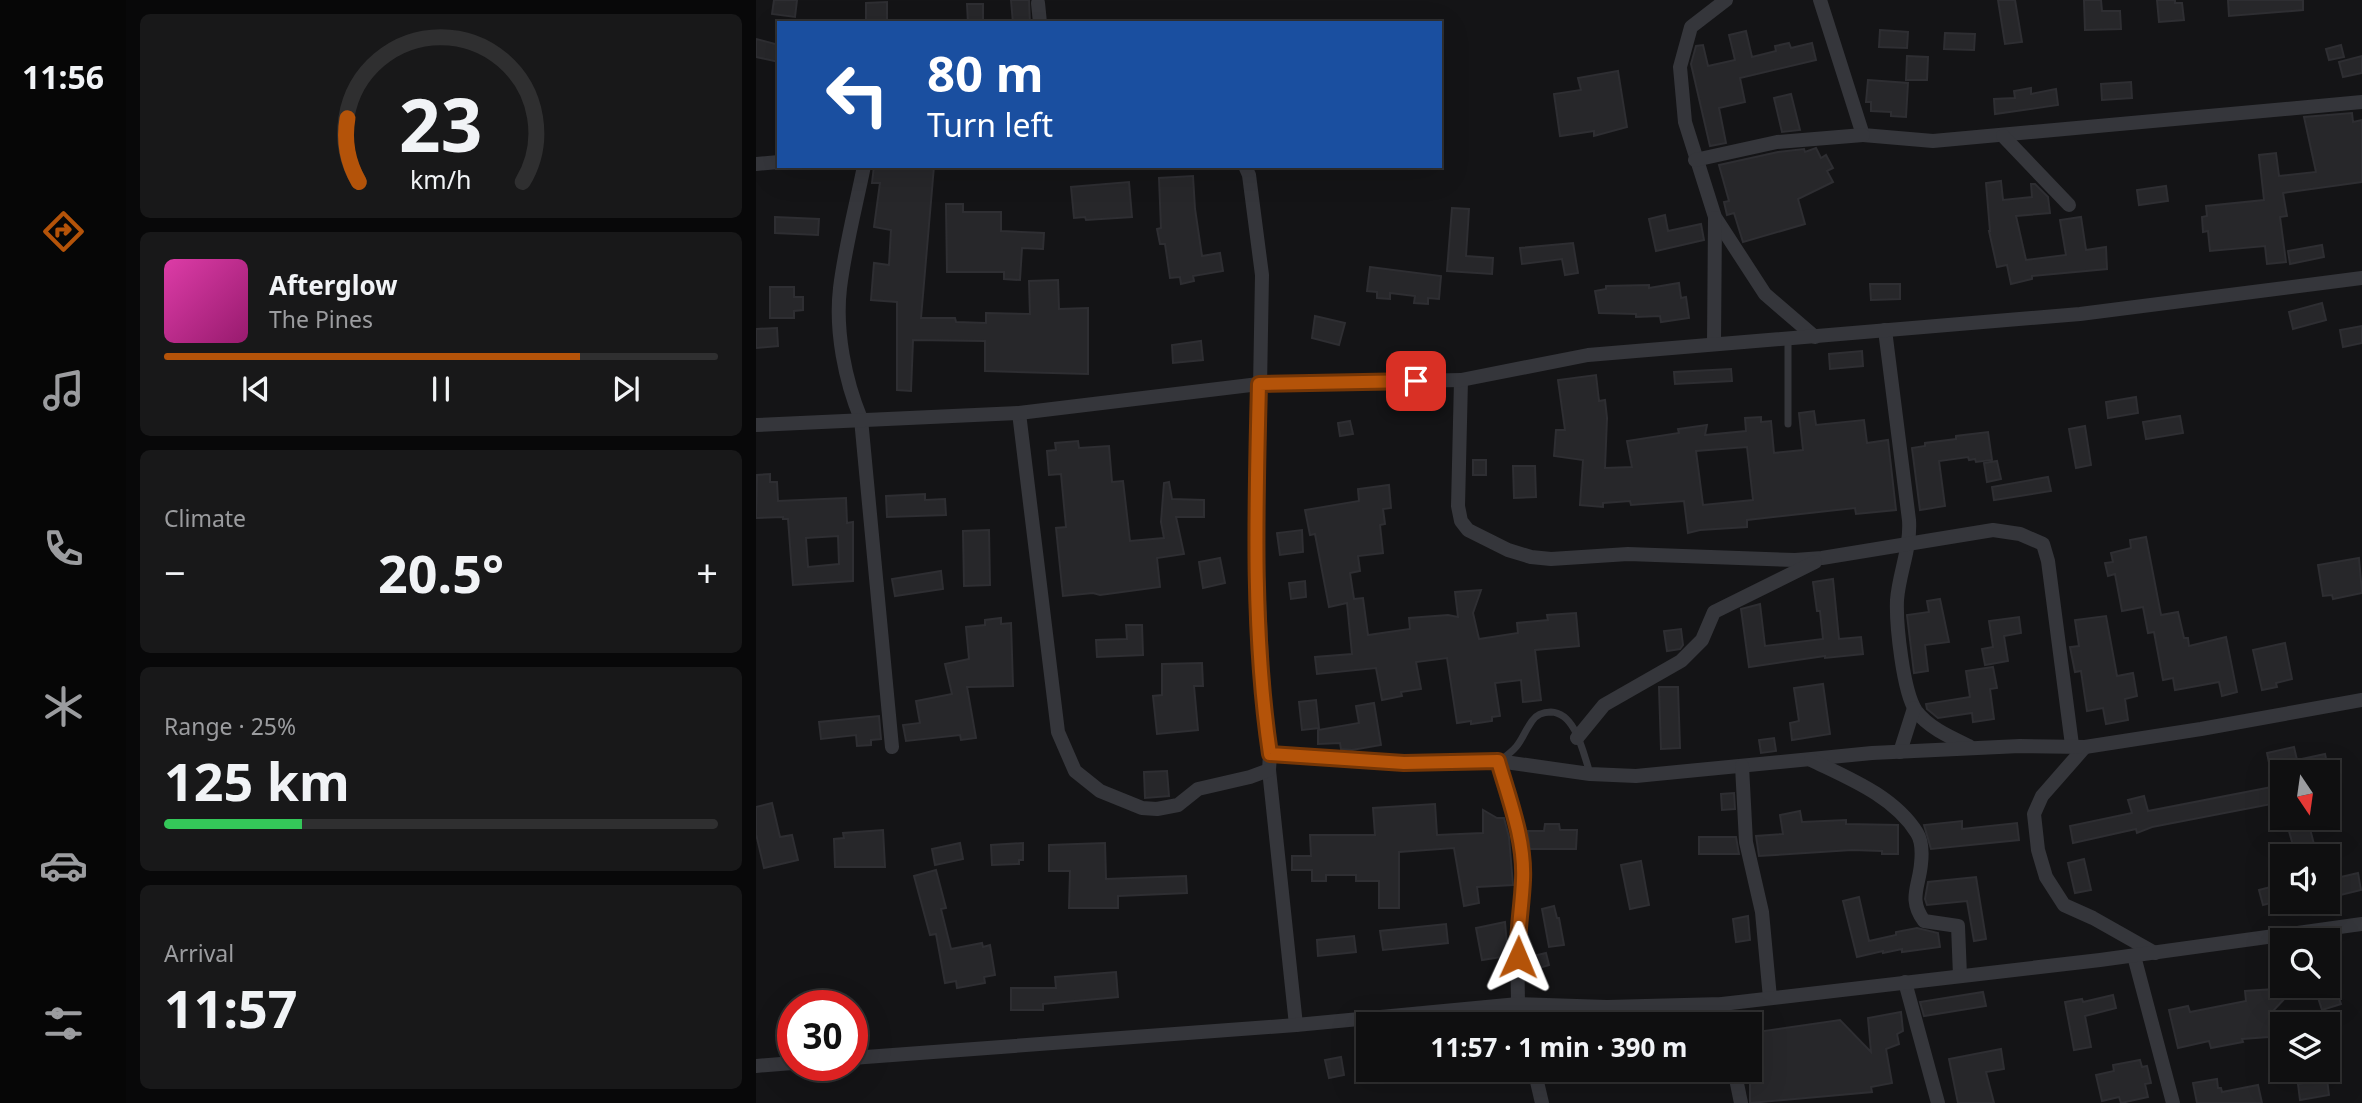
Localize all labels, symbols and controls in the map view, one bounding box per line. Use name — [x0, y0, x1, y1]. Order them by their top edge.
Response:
text: 80 m — [927, 40, 1044, 106]
icon: left — [812, 49, 903, 140]
text: 11:56 — [22, 55, 104, 98]
text: 23 — [399, 74, 483, 173]
text: Turn left — [927, 103, 1053, 146]
text: km/h — [410, 162, 472, 196]
icon: directions — [39, 207, 88, 256]
text: Afterglow — [269, 267, 397, 303]
text: The Pines — [269, 303, 373, 335]
pin — [1386, 351, 1446, 411]
icon: arrive — [1397, 362, 1435, 400]
icon: music — [39, 366, 88, 415]
icon: previous — [237, 370, 275, 408]
icon: pause — [422, 370, 460, 408]
icon: next — [607, 370, 645, 408]
text: Climate — [164, 502, 246, 534]
icon: phone — [39, 524, 88, 573]
text: 20.5° — [378, 537, 504, 608]
text: − — [164, 546, 186, 598]
text: + — [696, 546, 718, 598]
icon: climate — [39, 682, 88, 731]
text: Range · 25% — [164, 710, 296, 742]
text: 125 km — [164, 745, 350, 816]
north arrow — [2270, 760, 2340, 830]
map controls — [2270, 760, 2340, 1082]
icon: car — [39, 841, 88, 890]
button: sound — [2270, 844, 2340, 914]
position arrow — [1481, 920, 1555, 994]
button: search — [2270, 928, 2340, 998]
text: Arrival — [164, 937, 234, 969]
text: 11:57 — [164, 972, 298, 1043]
speed limit sign: 30 — [777, 990, 868, 1081]
icon: filters — [39, 999, 88, 1048]
button: layers — [2270, 1012, 2340, 1082]
text: 11:57 · 1 min · 390 m — [1431, 1029, 1687, 1065]

